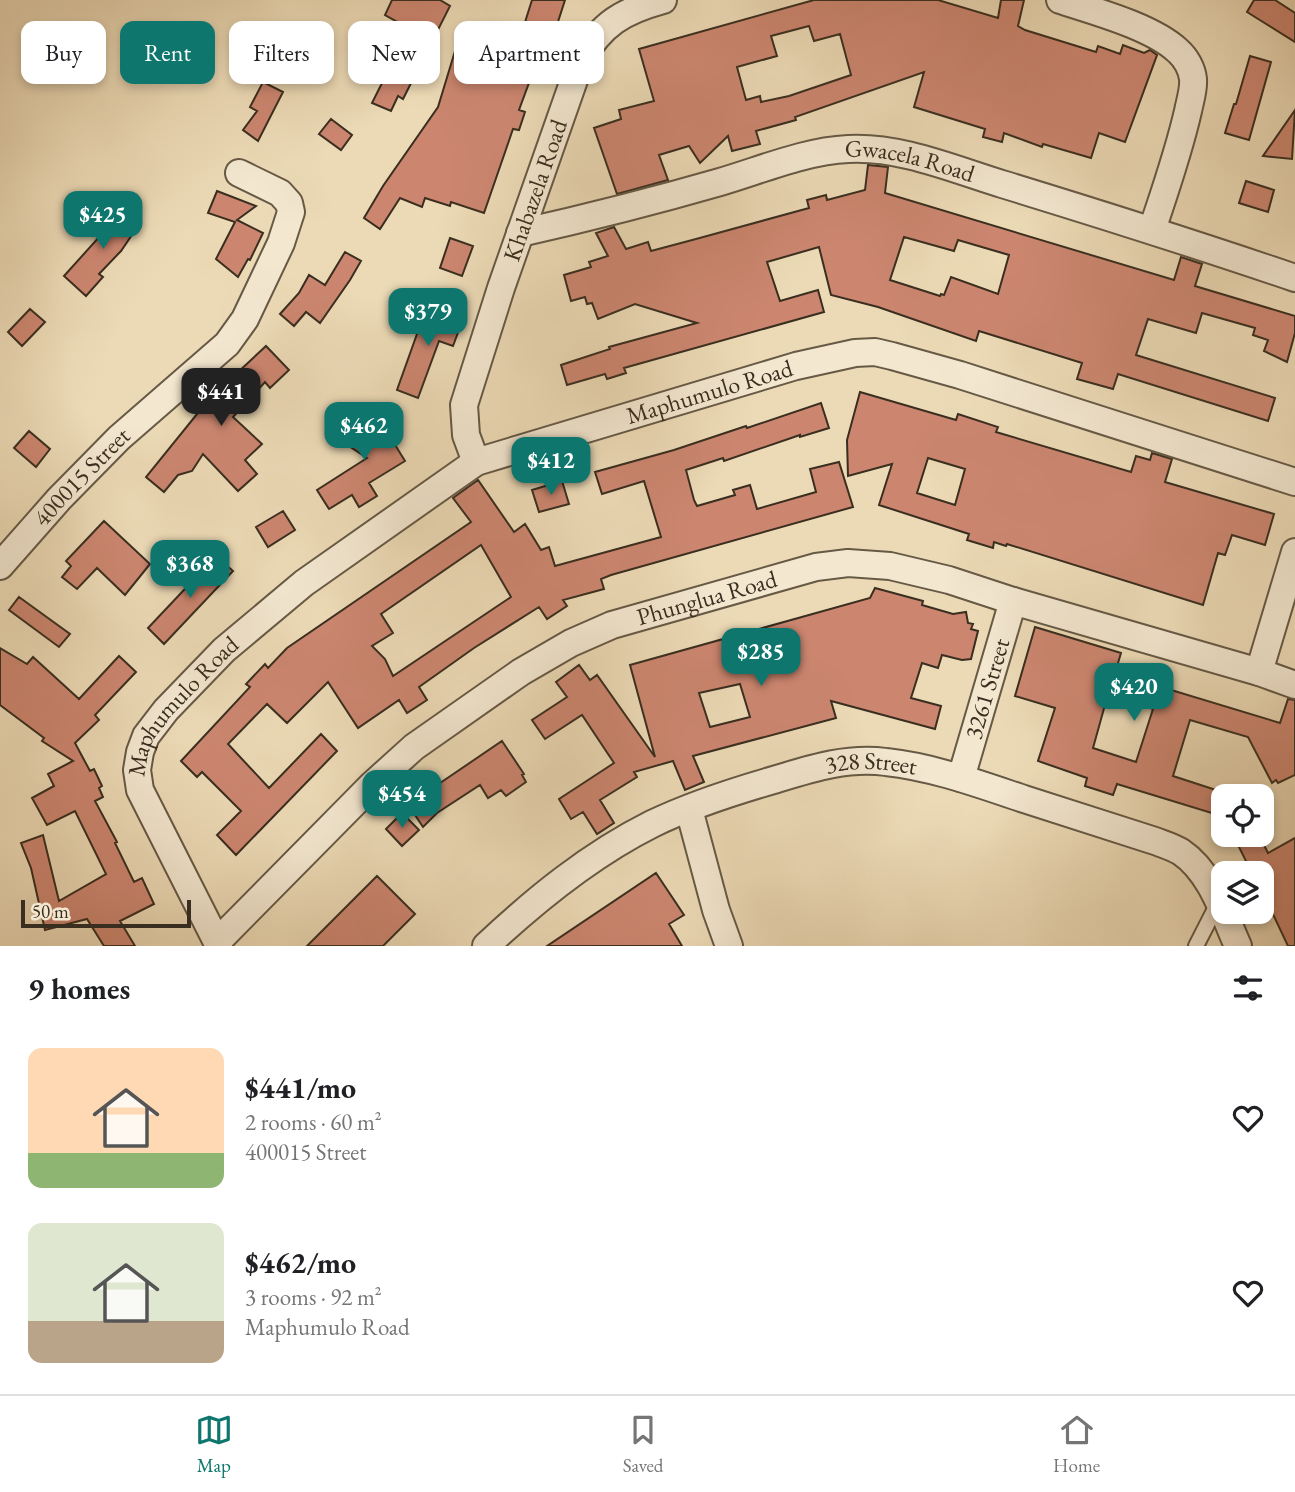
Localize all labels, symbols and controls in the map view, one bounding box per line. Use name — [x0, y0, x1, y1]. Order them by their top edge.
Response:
chip: Buy — [21, 21, 106, 84]
chip: Rent — [120, 21, 215, 84]
chip: Filters — [229, 21, 334, 84]
chip: New — [348, 21, 440, 84]
chip: Apartment — [454, 21, 604, 84]
street label: Khabazela Road — [496, 114, 574, 265]
street label: Gwacela Road — [845, 133, 980, 189]
pin: $425 — [62, 191, 144, 251]
text: $425 — [79, 199, 127, 229]
pin: $379 — [387, 288, 469, 348]
text: $379 — [404, 296, 452, 326]
street label: Maphumulo Road — [622, 352, 797, 431]
pin: $441 — [180, 368, 262, 428]
text: $441 — [197, 376, 245, 406]
pin: $462 — [323, 402, 405, 462]
text: $462 — [340, 410, 388, 440]
street label: 400015 Street — [26, 419, 136, 533]
pin: $412 — [510, 438, 592, 497]
text: $412 — [527, 445, 575, 475]
pin: $368 — [149, 540, 231, 600]
text: $368 — [166, 548, 214, 578]
street label: Phunglua Road — [633, 563, 781, 632]
street label: Maphumulo Road — [120, 628, 245, 778]
pin: $285 — [720, 628, 802, 688]
street label: 3261 Street — [957, 634, 1016, 743]
text: $285 — [737, 636, 785, 666]
pin: $420 — [1093, 664, 1175, 723]
text: $420 — [1110, 671, 1158, 701]
street label: 328 Street — [822, 745, 920, 782]
pin: $454 — [361, 770, 443, 830]
text: $454 — [378, 778, 426, 808]
map controls — [1211, 784, 1274, 924]
button: locate — [1211, 784, 1274, 847]
button: layers — [1211, 861, 1274, 924]
scale bar — [21, 897, 191, 929]
text: 50 m — [32, 899, 69, 924]
text: 9 homes — [28, 969, 130, 1008]
icon: filters — [1229, 969, 1267, 1007]
text: $441/mo — [245, 1068, 356, 1107]
icon: home — [84, 1076, 168, 1160]
icon: heart — [1229, 1099, 1267, 1137]
text: 2 rooms · 60 m² — [245, 1107, 382, 1137]
text: 400015 Street — [245, 1137, 366, 1167]
text: $462/mo — [245, 1243, 356, 1282]
icon: home — [84, 1251, 168, 1335]
icon: heart — [1229, 1274, 1267, 1312]
text: 3 rooms · 92 m² — [245, 1282, 382, 1312]
text: Maphumulo Road — [245, 1312, 410, 1342]
tab: Map — [195, 1411, 233, 1478]
tab: Saved — [623, 1411, 663, 1478]
tab: Home — [1053, 1411, 1100, 1478]

